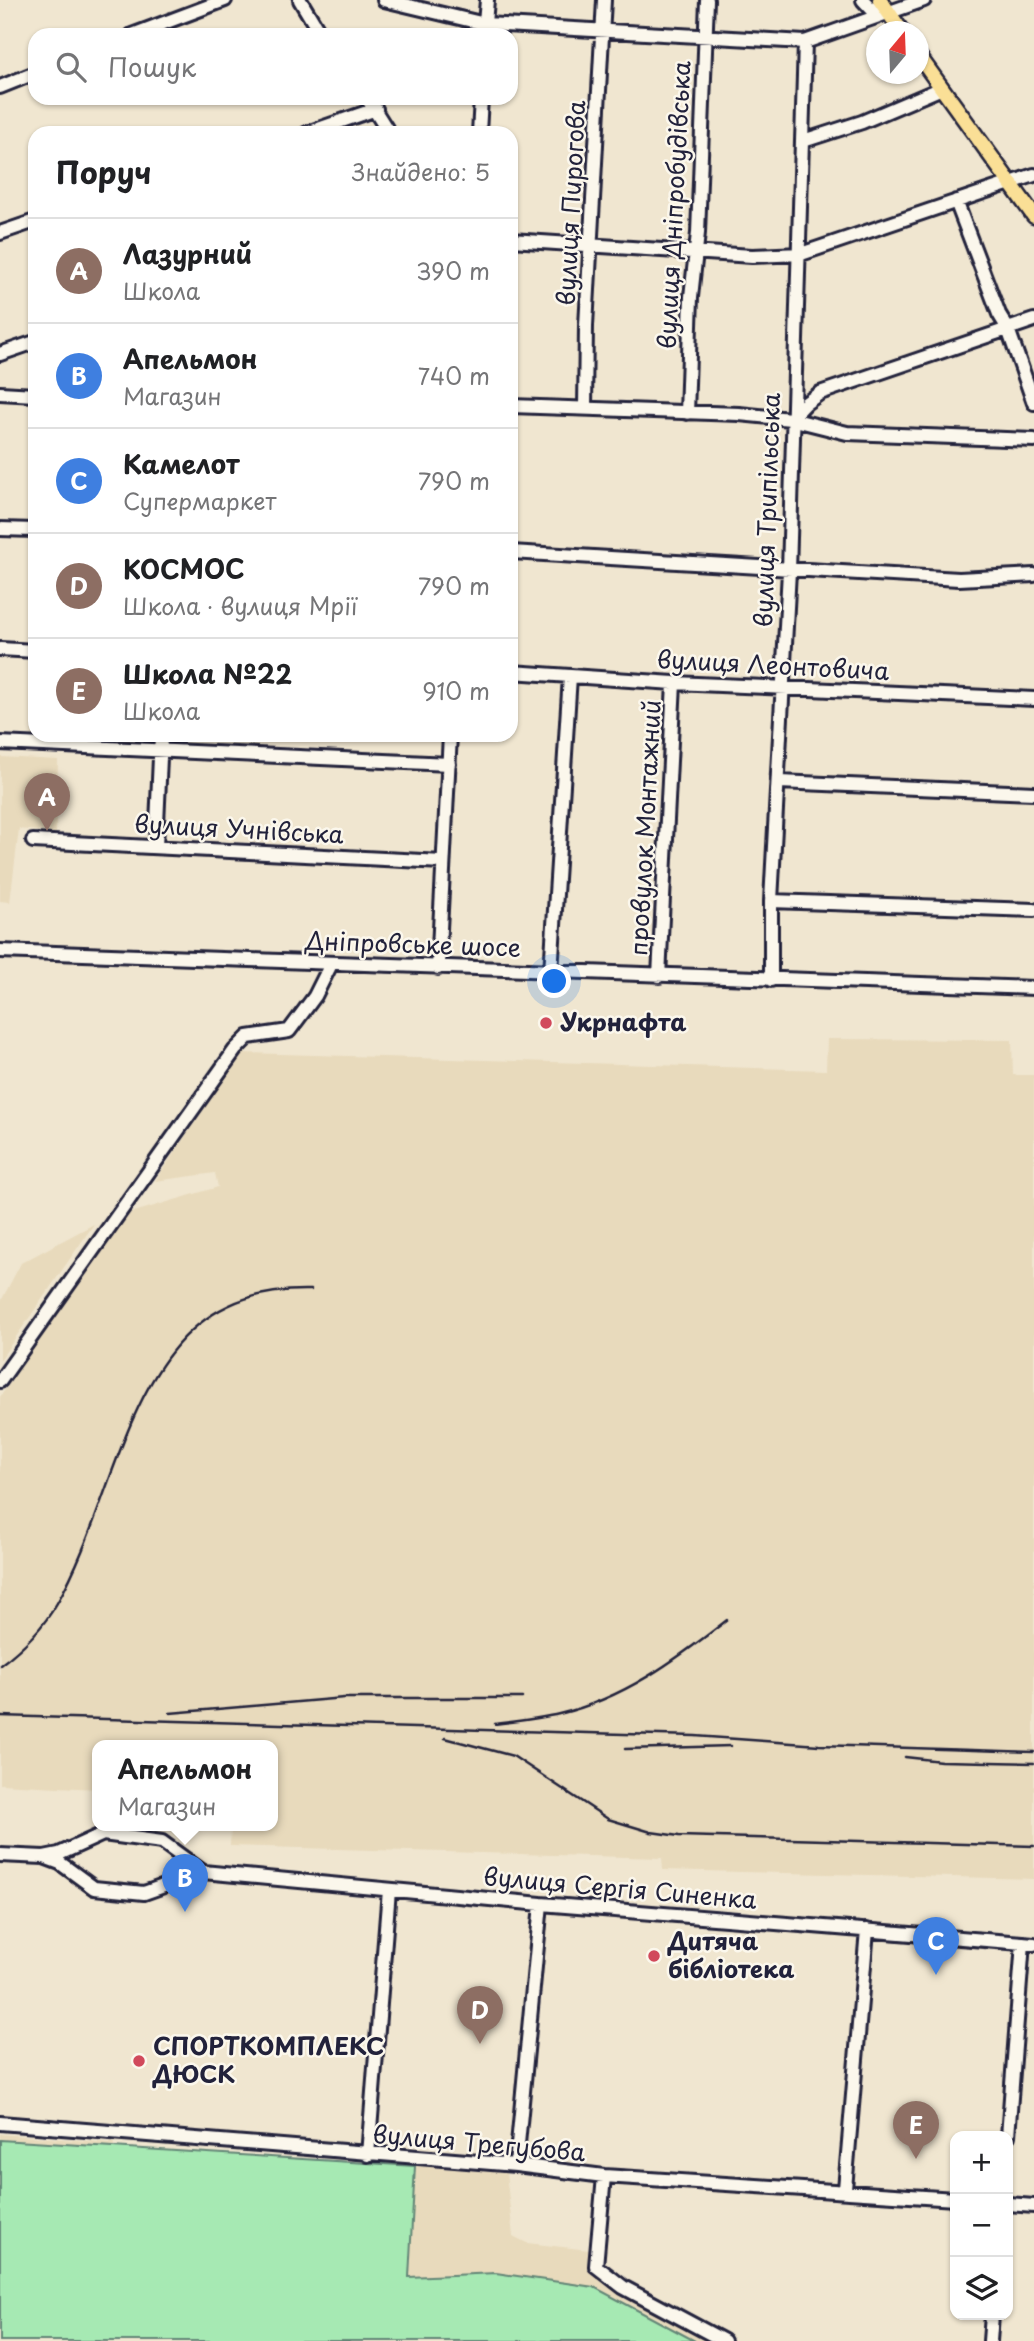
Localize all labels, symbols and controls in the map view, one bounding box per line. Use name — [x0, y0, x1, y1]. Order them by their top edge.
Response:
north arrow — [866, 21, 929, 84]
search box — [28, 28, 518, 105]
text: Пошук — [108, 47, 196, 86]
icon: search — [52, 48, 90, 86]
street label: вулиця Дніпробудівська — [647, 60, 699, 350]
street label: вулиця Пирогова — [547, 99, 593, 306]
text: Поруч — [56, 149, 151, 194]
text: Знайдено: 5 — [352, 154, 490, 189]
text: Лазурний — [123, 234, 252, 273]
text: A — [70, 253, 88, 288]
text: 390 m — [416, 253, 490, 288]
text: Школа — [123, 273, 200, 308]
text: Апельмон — [123, 339, 258, 378]
text: B — [71, 358, 87, 393]
text: 740 m — [418, 358, 490, 393]
text: Магазин — [123, 378, 222, 413]
street label: вулиця Трипільська — [744, 392, 788, 628]
text: Камелот — [123, 444, 240, 483]
text: C — [70, 463, 88, 498]
text: 790 m — [418, 463, 490, 498]
text: Супермаркет — [123, 483, 277, 518]
text: КОСМОС — [123, 549, 245, 588]
text: D — [70, 568, 88, 603]
text: 790 m — [418, 568, 490, 603]
text: Школа · вулиця Мрії — [123, 588, 357, 623]
street label: вулиця Леонтовича — [656, 640, 890, 688]
text: Школа №22 — [123, 654, 292, 693]
text: E — [72, 673, 86, 708]
text: 910 m — [422, 673, 490, 708]
text: Школа — [123, 693, 200, 728]
street label: провулок Монтажний — [619, 699, 669, 957]
pin: A — [24, 773, 70, 831]
street label: вулиця Учнівська — [134, 805, 345, 851]
street label: Дніпровське шосе — [304, 921, 521, 965]
your location — [537, 964, 571, 998]
place label: Укрнафта — [560, 1003, 687, 1039]
marker: Укрнафта — [538, 1015, 554, 1031]
popup — [92, 1740, 278, 1831]
text: Апельмон — [118, 1749, 252, 1788]
text: Магазин — [118, 1788, 216, 1823]
pin: B — [162, 1854, 208, 1912]
street label: вулиця Сергія Синенка — [482, 1857, 758, 1917]
pin: C — [913, 1917, 959, 1975]
place label: Дитяча бібліотека — [667, 1922, 795, 1986]
marker: Дитяча бібліотека — [646, 1948, 662, 1964]
pin: D — [457, 1986, 503, 2044]
place label: СПОРТКОМПЛЕКС ДЮСК — [152, 2027, 384, 2091]
marker: СПОРТКОМПЛЕКС ДЮСК — [131, 2053, 147, 2069]
pin: E — [893, 2101, 939, 2159]
street label: вулиця Трегубова — [371, 2115, 587, 2169]
map controls — [950, 2131, 1013, 2320]
button: + — [950, 2131, 1013, 2194]
button: − — [950, 2194, 1013, 2257]
button: layers — [950, 2257, 1013, 2320]

